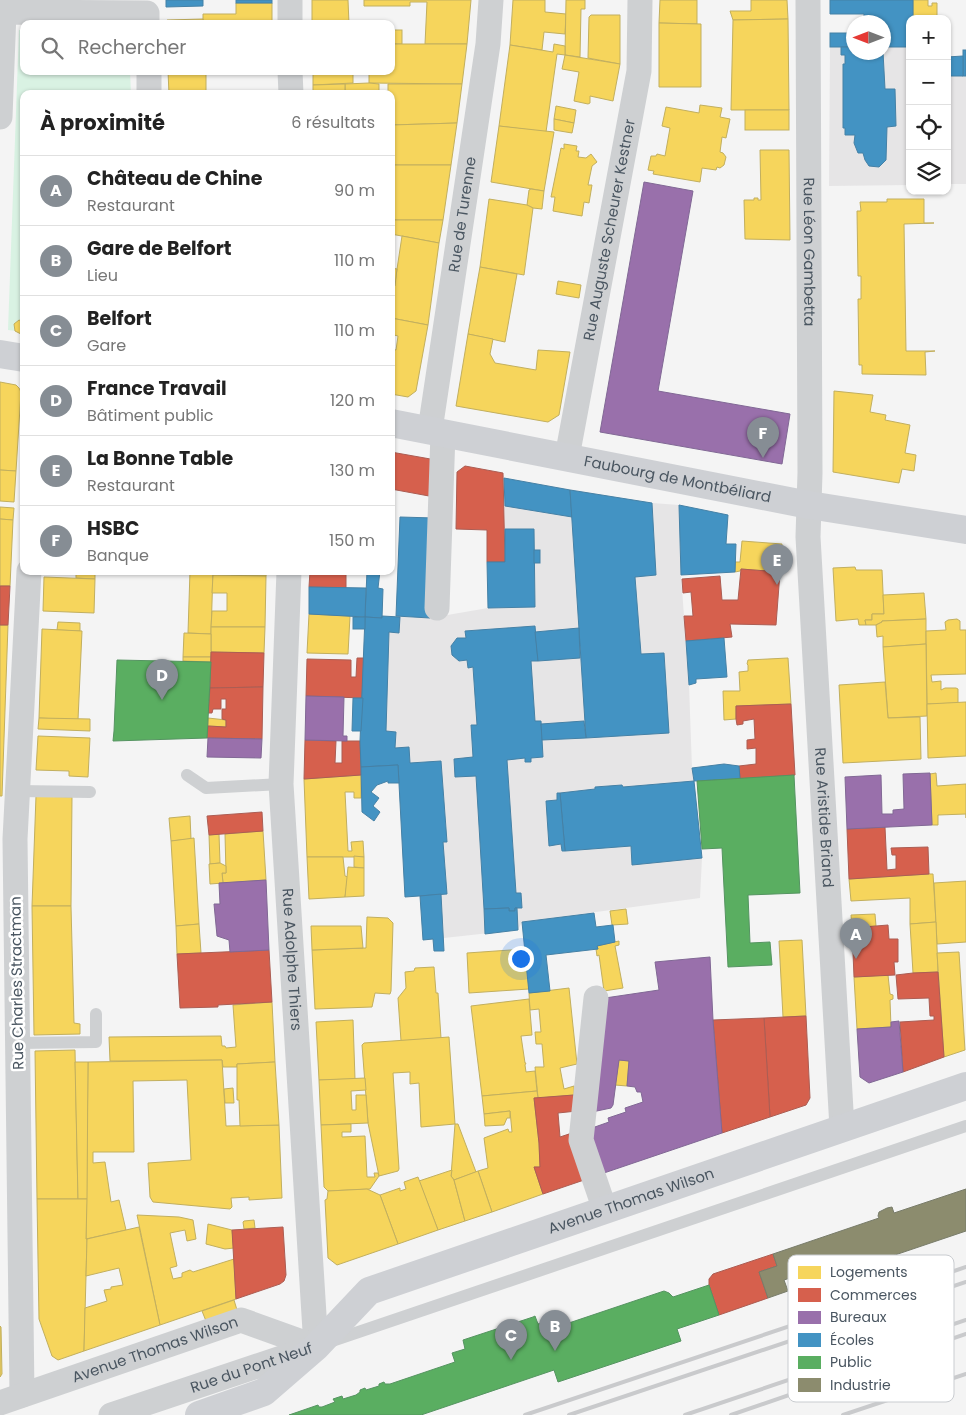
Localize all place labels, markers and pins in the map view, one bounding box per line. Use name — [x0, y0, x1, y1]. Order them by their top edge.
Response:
pin: F — [747, 417, 779, 458]
pin: E — [761, 544, 793, 585]
pin: D — [146, 659, 178, 700]
pin: A — [840, 918, 872, 959]
pin: B — [539, 1310, 571, 1351]
pin: C — [495, 1319, 527, 1360]

